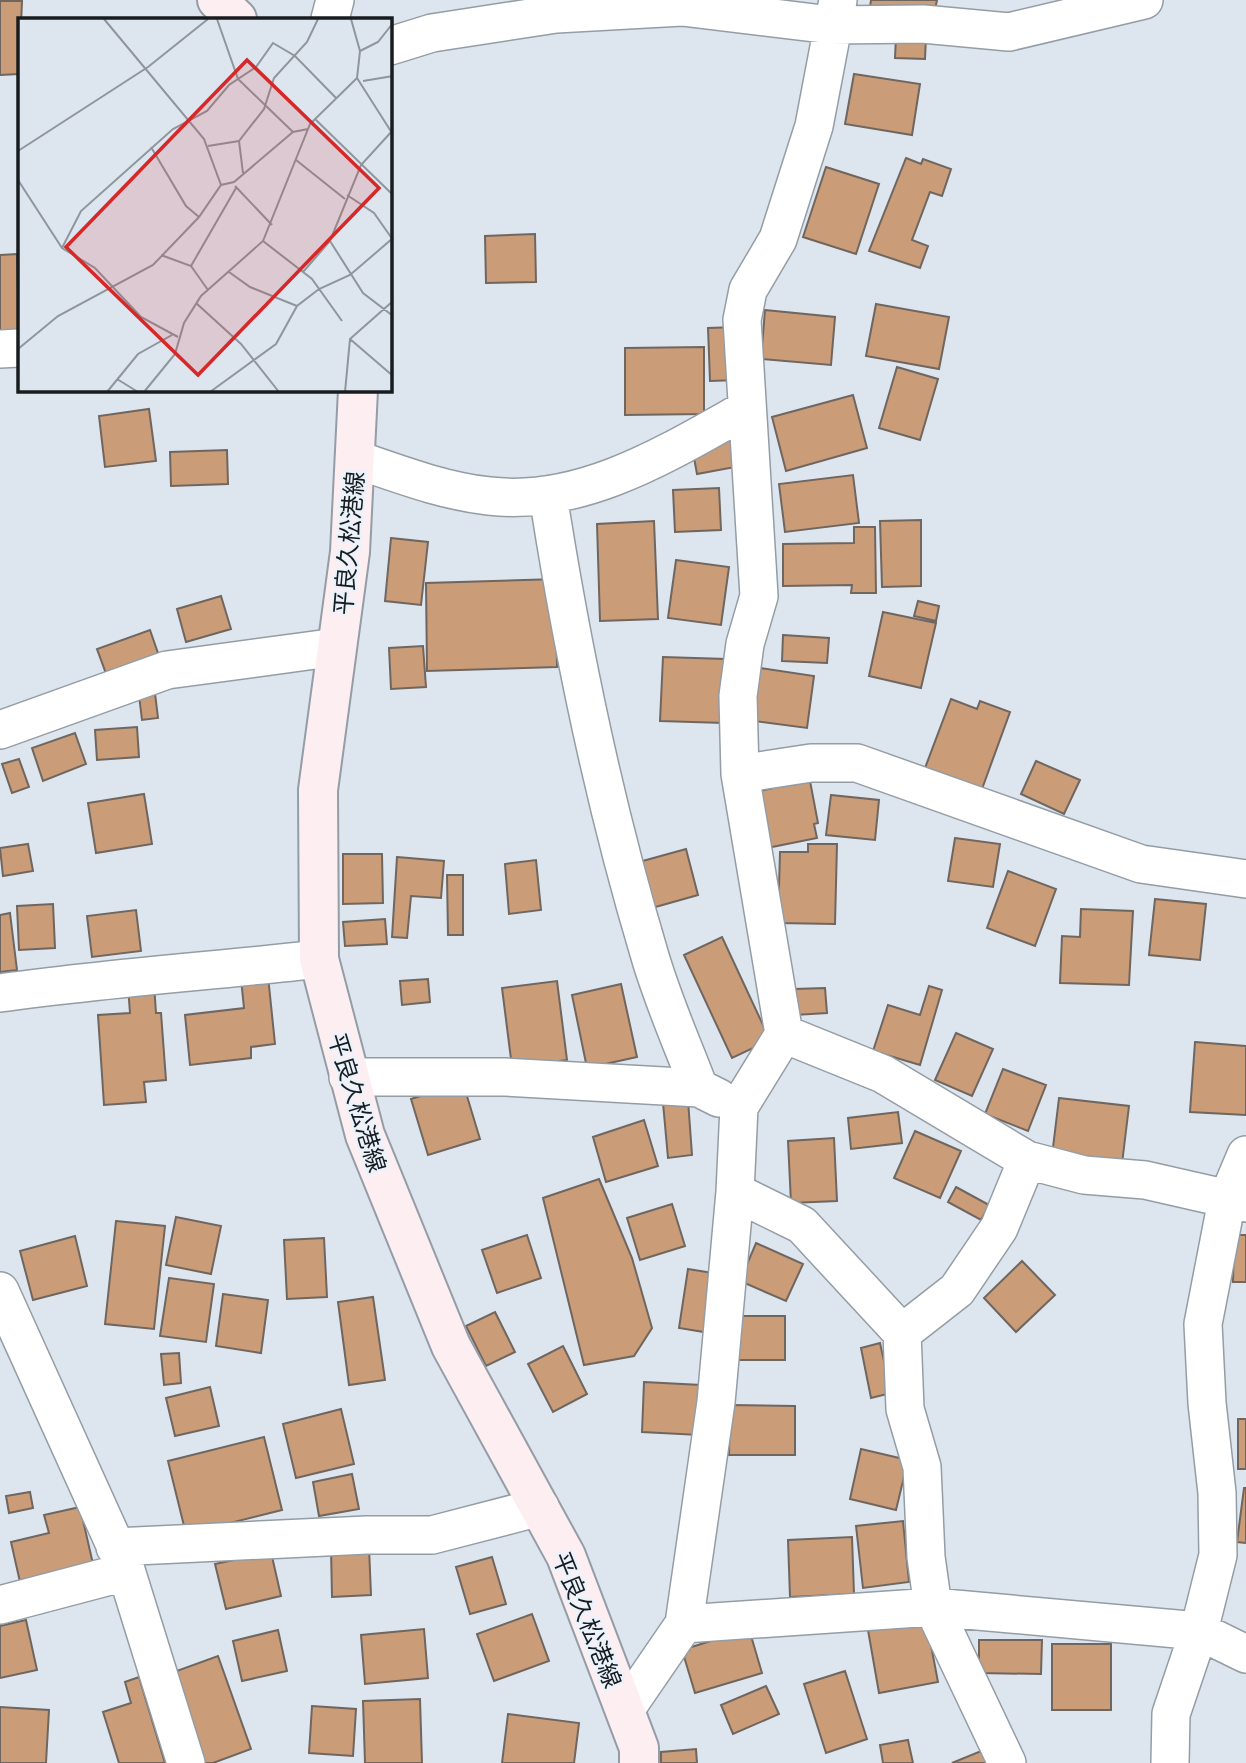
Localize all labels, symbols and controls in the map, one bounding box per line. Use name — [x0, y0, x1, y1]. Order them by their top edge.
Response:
inset map — [18, 18, 392, 392]
street label: 平良久松港線 — [323, 470, 371, 616]
street label: 平良久松港線 — [321, 1028, 397, 1176]
street label: 平良久松港線 — [546, 1546, 632, 1692]

